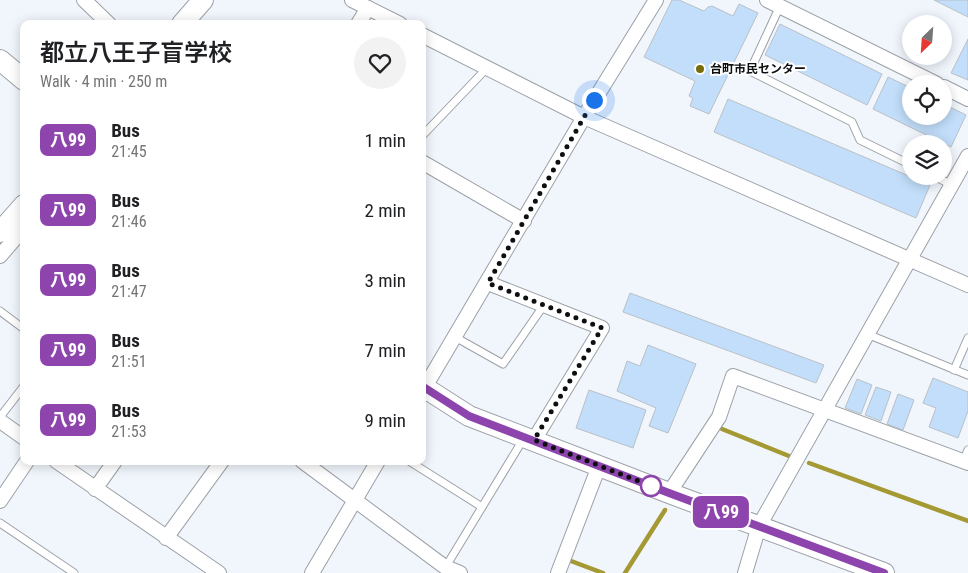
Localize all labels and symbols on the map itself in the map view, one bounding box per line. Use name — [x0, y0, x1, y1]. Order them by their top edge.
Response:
north arrow — [902, 15, 952, 65]
place label: 台町市民センター — [710, 62, 806, 76]
marker: 台町市民センター — [694, 63, 706, 75]
your location — [582, 88, 607, 113]
unlabelled marker — [640, 475, 662, 497]
line badge: 八99 — [692, 496, 750, 528]

